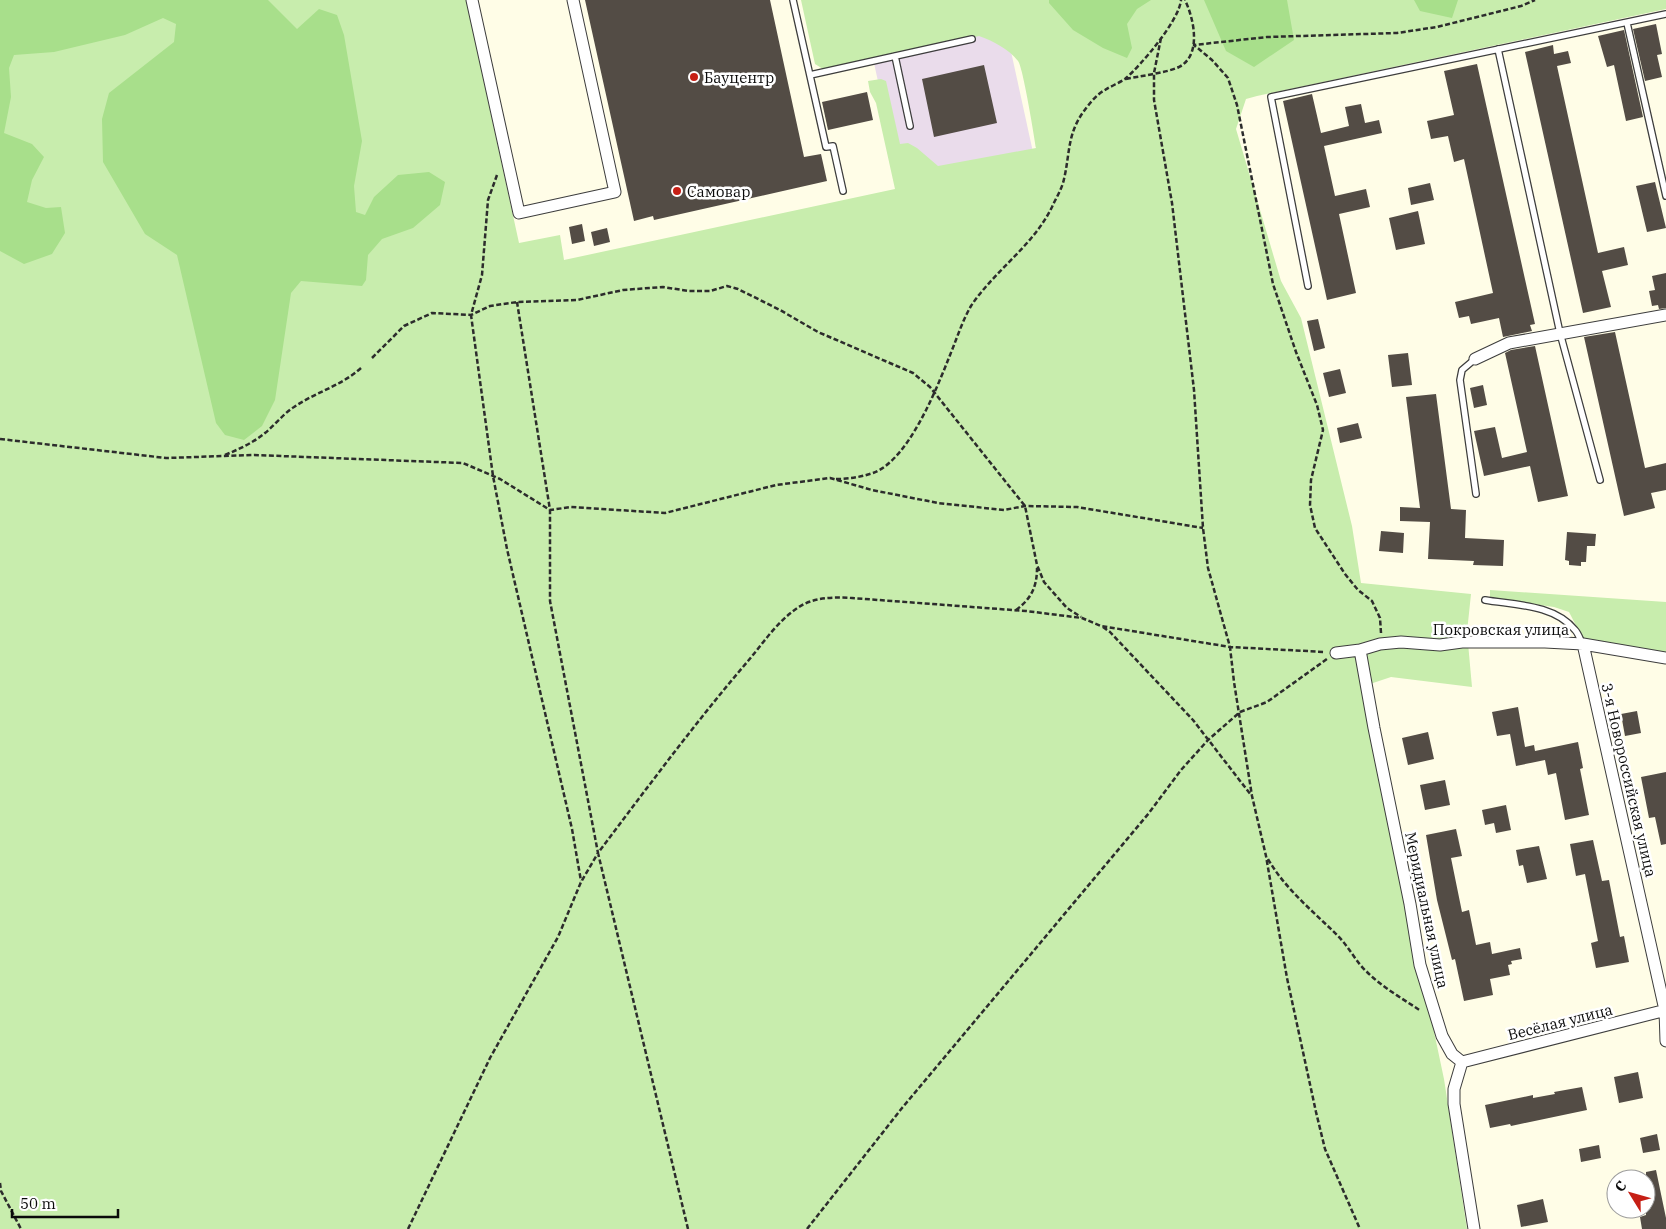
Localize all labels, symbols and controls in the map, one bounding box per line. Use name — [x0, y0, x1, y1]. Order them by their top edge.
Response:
place label: Бауцентр — [704, 68, 774, 87]
marker: Бауцентр — [688, 71, 700, 83]
place label: Самовар — [687, 182, 750, 201]
marker: Самовар — [671, 185, 683, 197]
street label: Покровская улица — [1433, 620, 1569, 639]
street label: 3-я Новороссийская улица — [1597, 681, 1661, 879]
street label: Меридиальная улица — [1401, 830, 1453, 990]
street label: Весёлая улица — [1506, 1000, 1614, 1044]
north arrow — [1606, 1169, 1656, 1219]
text: С — [1611, 1177, 1631, 1195]
scale bar — [12, 1186, 119, 1218]
text: 50 m — [20, 1194, 56, 1213]

